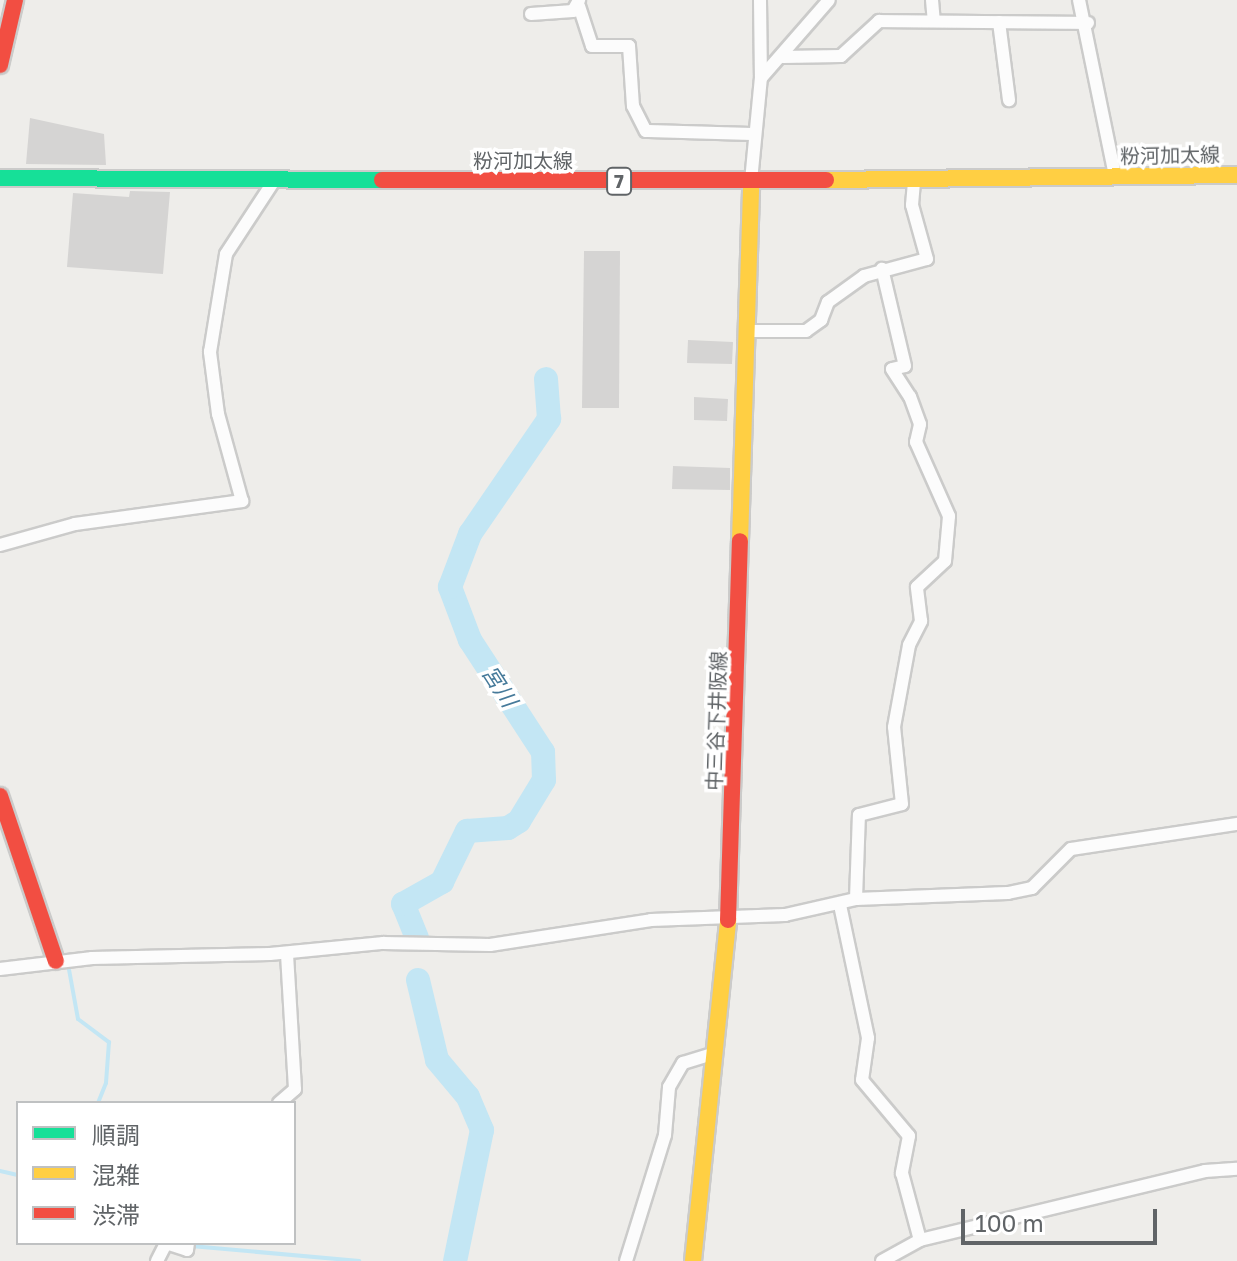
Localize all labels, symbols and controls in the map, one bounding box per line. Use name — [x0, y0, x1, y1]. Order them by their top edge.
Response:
street label: 粉河加太線 — [1120, 142, 1220, 168]
street label: 粉河加太線 — [473, 148, 573, 172]
road number: 7 — [605, 167, 633, 195]
street label: 中三谷下井阪線 — [702, 651, 730, 791]
water label: 宮川 — [477, 660, 523, 712]
legend — [16, 1101, 296, 1245]
text: 順調 — [92, 1120, 140, 1149]
text: 混雑 — [92, 1160, 140, 1189]
scale bar — [965, 1193, 1161, 1243]
text: 渋滞 — [92, 1200, 140, 1229]
text: 100 m — [975, 1208, 1044, 1237]

